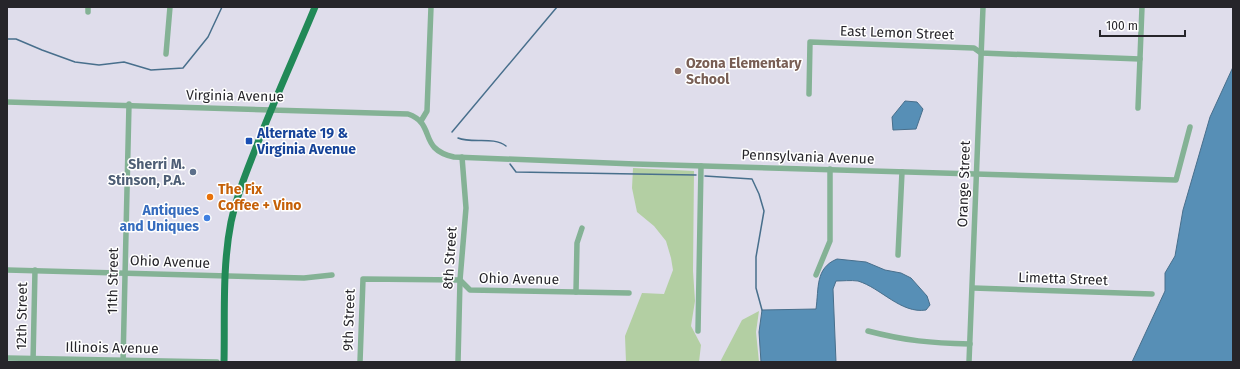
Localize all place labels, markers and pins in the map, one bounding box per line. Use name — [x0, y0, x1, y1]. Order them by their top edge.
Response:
place label: Ozona Elementary School — [686, 55, 802, 88]
marker: Ozona Elementary School — [673, 66, 683, 76]
place label: Alternate 19 & Virginia Avenue — [256, 125, 356, 158]
marker: Alternate 19 & Virginia Avenue — [244, 136, 254, 146]
place label: Sherri M. Stinson, P.A. — [108, 156, 185, 189]
marker: Sherri M. Stinson, P.A. — [188, 167, 198, 177]
place label: The Fix Coffee + Vino — [218, 181, 301, 214]
marker: The Fix Coffee + Vino — [205, 192, 215, 202]
place label: Antiques and Uniques — [119, 202, 199, 235]
marker: Antiques and Uniques — [202, 213, 212, 223]

